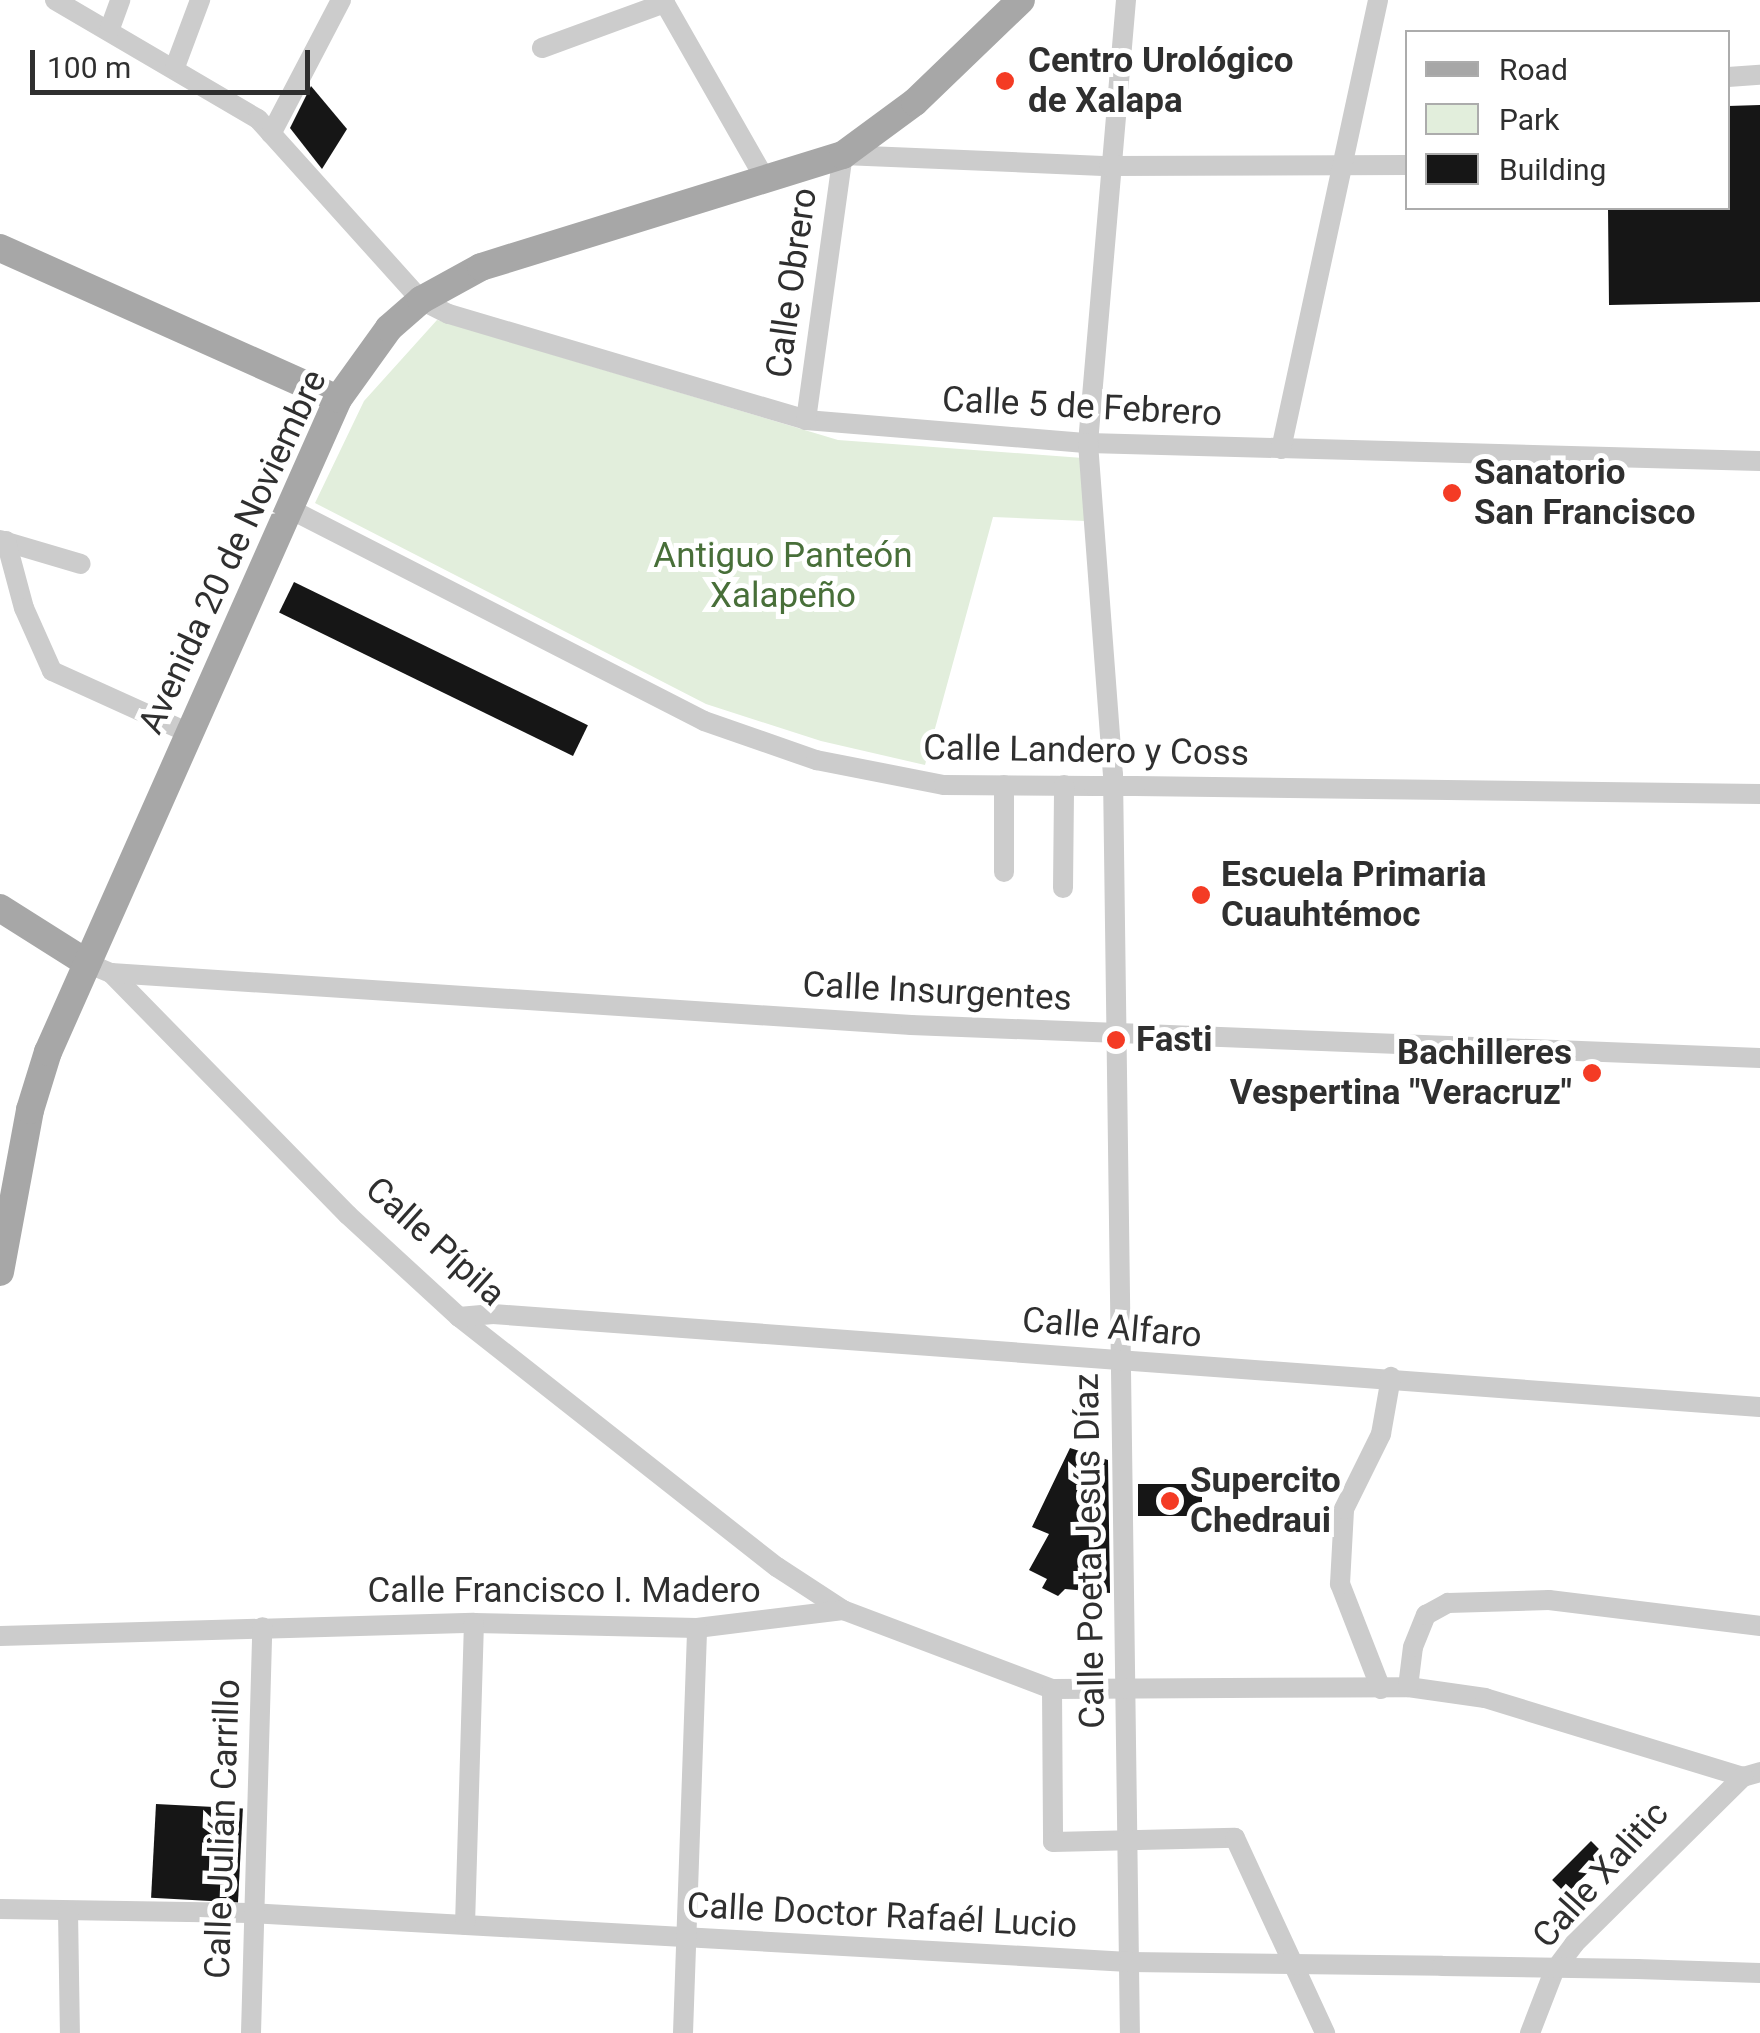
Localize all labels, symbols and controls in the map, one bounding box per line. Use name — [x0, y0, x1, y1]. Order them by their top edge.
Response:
scale bar — [35, 30, 315, 92]
legend — [1405, 30, 1730, 210]
place label: Centro Urológico de Xalapa — [1028, 40, 1293, 122]
text: 100 m — [47, 50, 131, 85]
text: Road — [1499, 52, 1568, 87]
marker: Centro Urológico de Xalapa — [992, 68, 1018, 94]
text: Park — [1499, 102, 1559, 137]
text: Building — [1499, 152, 1606, 187]
street label: Calle Obrero — [758, 185, 826, 381]
street label: Avenida 20 de Noviembre — [130, 363, 336, 741]
street label: Calle 5 de Febrero — [941, 379, 1223, 435]
place label: Sanatorio San Francisco — [1474, 452, 1695, 534]
marker: Sanatorio San Francisco — [1439, 480, 1465, 506]
park label: Antiguo Panteón Xalapeño — [653, 535, 913, 617]
street label: Calle Landero y Coss — [923, 727, 1249, 775]
place label: Escuela Primaria Cuauhtémoc — [1221, 854, 1487, 936]
marker: Escuela Primaria Cuauhtémoc — [1190, 884, 1212, 906]
street label: Calle Insurgentes — [801, 964, 1073, 1020]
place label: Fasti — [1136, 1019, 1212, 1061]
marker: Fasti — [1105, 1029, 1127, 1051]
place label: Bachilleres Vespertina "Veracruz" — [1230, 1032, 1572, 1114]
marker: Bachilleres Vespertina "Veracruz" — [1581, 1062, 1603, 1084]
street label: Calle Pípila — [357, 1169, 513, 1315]
street label: Calle Alfaro — [1020, 1299, 1204, 1357]
street label: Calle Poeta Jesús Díaz — [1066, 1373, 1114, 1729]
place label: Supercito Chedraui — [1190, 1460, 1341, 1542]
marker: Supercito Chedraui — [1159, 1490, 1181, 1512]
street label: Calle Francisco I. Madero — [367, 1570, 761, 1612]
street label: Calle Julián Carrillo — [197, 1678, 249, 1980]
street label: Calle Xalitic — [1524, 1793, 1678, 1957]
street label: Calle Doctor Rafaél Lucio — [686, 1885, 1078, 1947]

